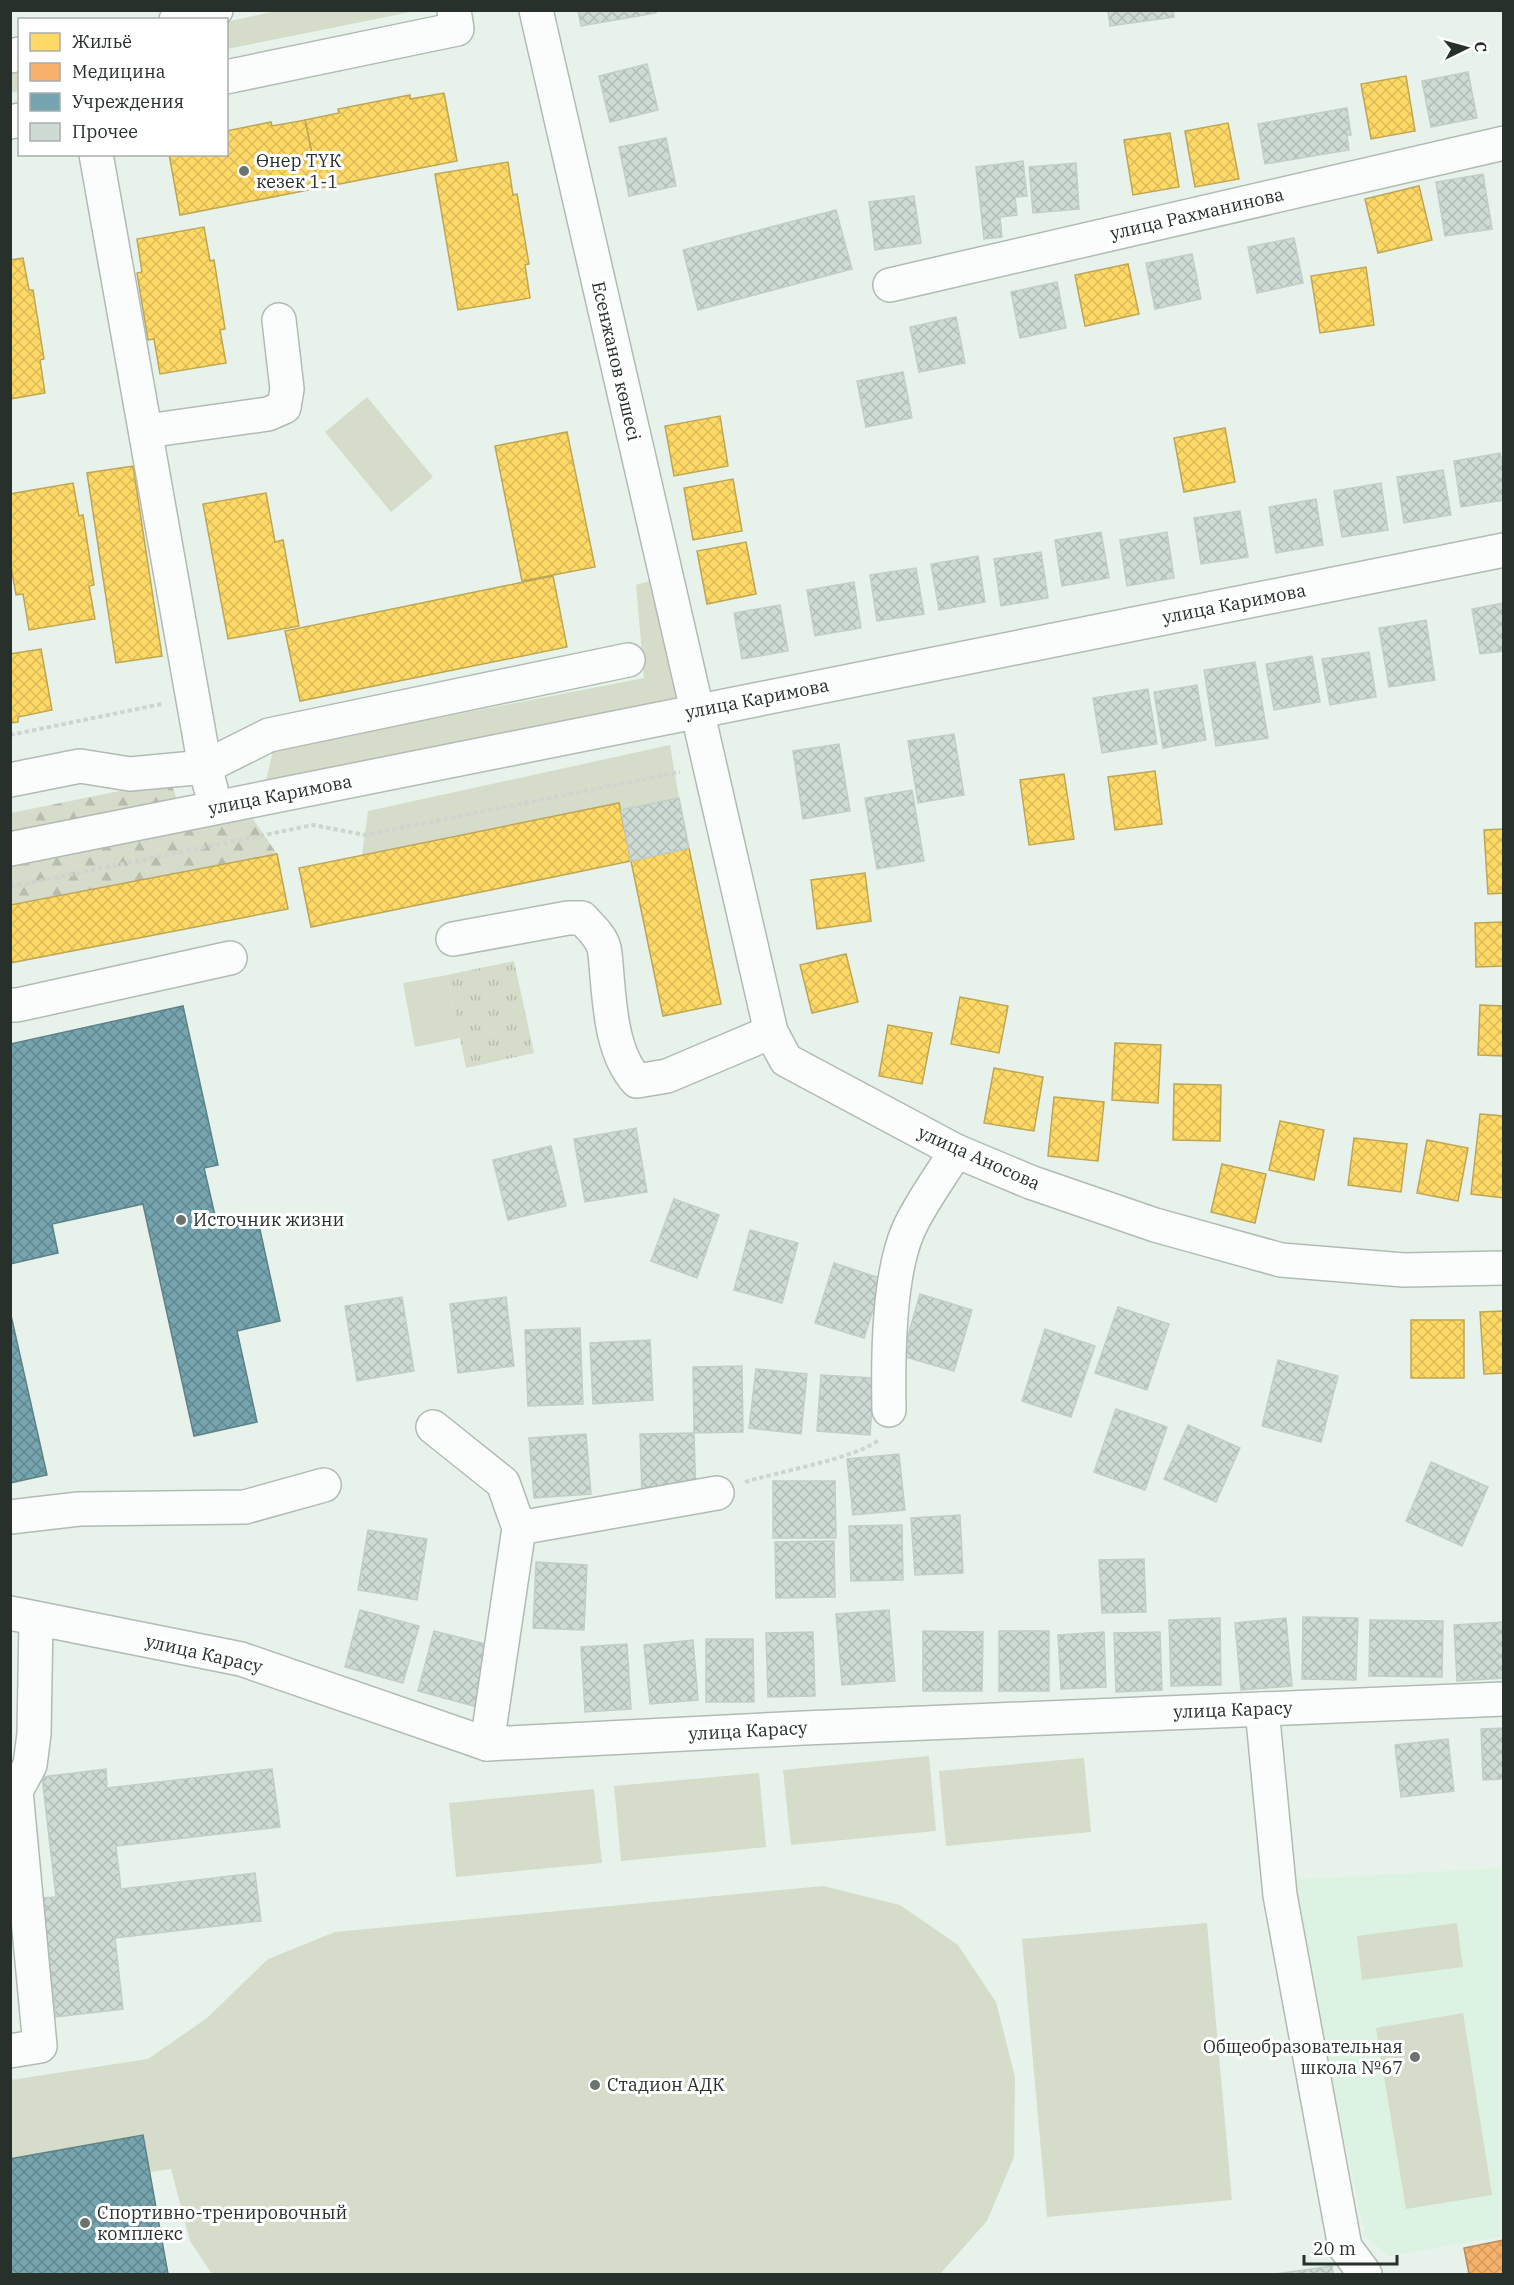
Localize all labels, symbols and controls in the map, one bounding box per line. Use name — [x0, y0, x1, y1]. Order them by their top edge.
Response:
legend — [18, 18, 228, 156]
north arrow — [1436, 18, 1496, 78]
text: Жильё — [72, 30, 132, 53]
text: С — [1471, 41, 1491, 53]
text: Медицина — [72, 60, 166, 83]
text: Учреждения — [72, 90, 184, 113]
text: Прочее — [72, 120, 138, 143]
place label: Өнер ТҮК кезек 1-1 — [256, 149, 342, 193]
marker: Өнер ТҮК кезек 1-1 — [237, 164, 251, 178]
street label: улица Рахманинова — [1108, 182, 1286, 245]
street label: Есенжанов көшесі — [587, 279, 646, 443]
street label: улица Каримова — [1160, 578, 1308, 629]
street label: улица Каримова — [683, 673, 831, 724]
street label: улица Каримова — [206, 769, 354, 820]
street label: улица Аносова — [915, 1120, 1044, 1195]
place label: Источник жизни — [193, 1208, 344, 1231]
marker: Источник жизни — [174, 1213, 188, 1227]
street label: улица Карасу — [143, 1629, 265, 1678]
street label: улица Карасу — [1173, 1696, 1293, 1723]
street label: улица Карасу — [688, 1716, 809, 1745]
place label: Общеобразовательная школа №67 — [1203, 2035, 1403, 2079]
marker: Общеобразовательная школа №67 — [1408, 2050, 1422, 2064]
place label: Стадион АДК — [607, 2073, 725, 2096]
marker: Стадион АДК — [588, 2078, 602, 2092]
place label: Спортивно-тренировочный комплекс — [97, 2201, 348, 2245]
marker: Спортивно-тренировочный комплекс — [78, 2216, 92, 2230]
scale bar — [1304, 2228, 1397, 2266]
text: 20 m — [1313, 2237, 1356, 2260]

